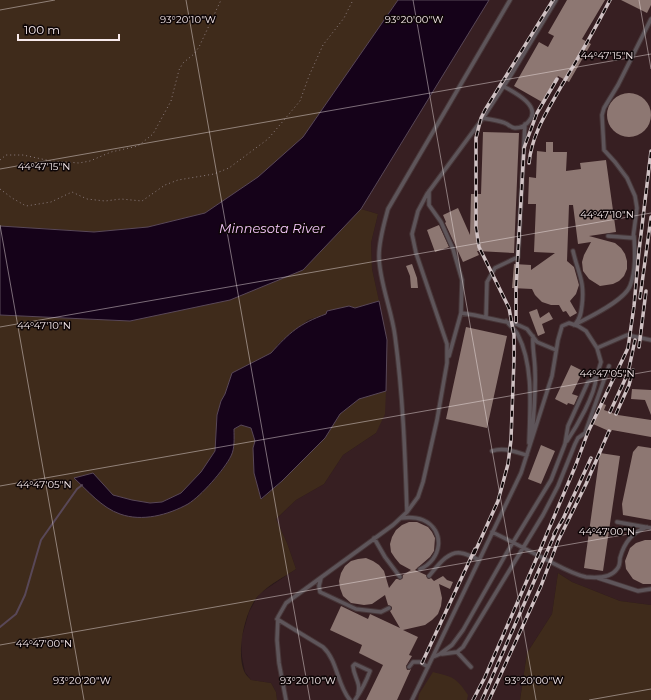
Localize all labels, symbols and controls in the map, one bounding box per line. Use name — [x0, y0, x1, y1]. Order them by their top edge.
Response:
text: 93°20'10"W — [160, 13, 216, 26]
text: 93°20'00"W — [385, 13, 443, 26]
scale bar — [18, 16, 119, 42]
text: 100 m — [24, 22, 60, 37]
text: 44°47'15"N — [581, 49, 633, 62]
text: 44°47'15"N — [18, 160, 70, 173]
text: 44°47'10"N — [580, 208, 634, 221]
water label: Minnesota River — [219, 220, 326, 236]
text: 44°47'10"N — [17, 319, 71, 332]
text: 44°47'05"N — [579, 367, 635, 380]
text: 44°47'05"N — [16, 478, 72, 491]
text: 44°47'00"N — [579, 525, 635, 538]
text: 44°47'00"N — [16, 637, 72, 650]
text: 93°20'20"W — [53, 674, 111, 687]
text: 93°20'10"W — [280, 674, 336, 687]
text: 93°20'00"W — [505, 674, 563, 687]

